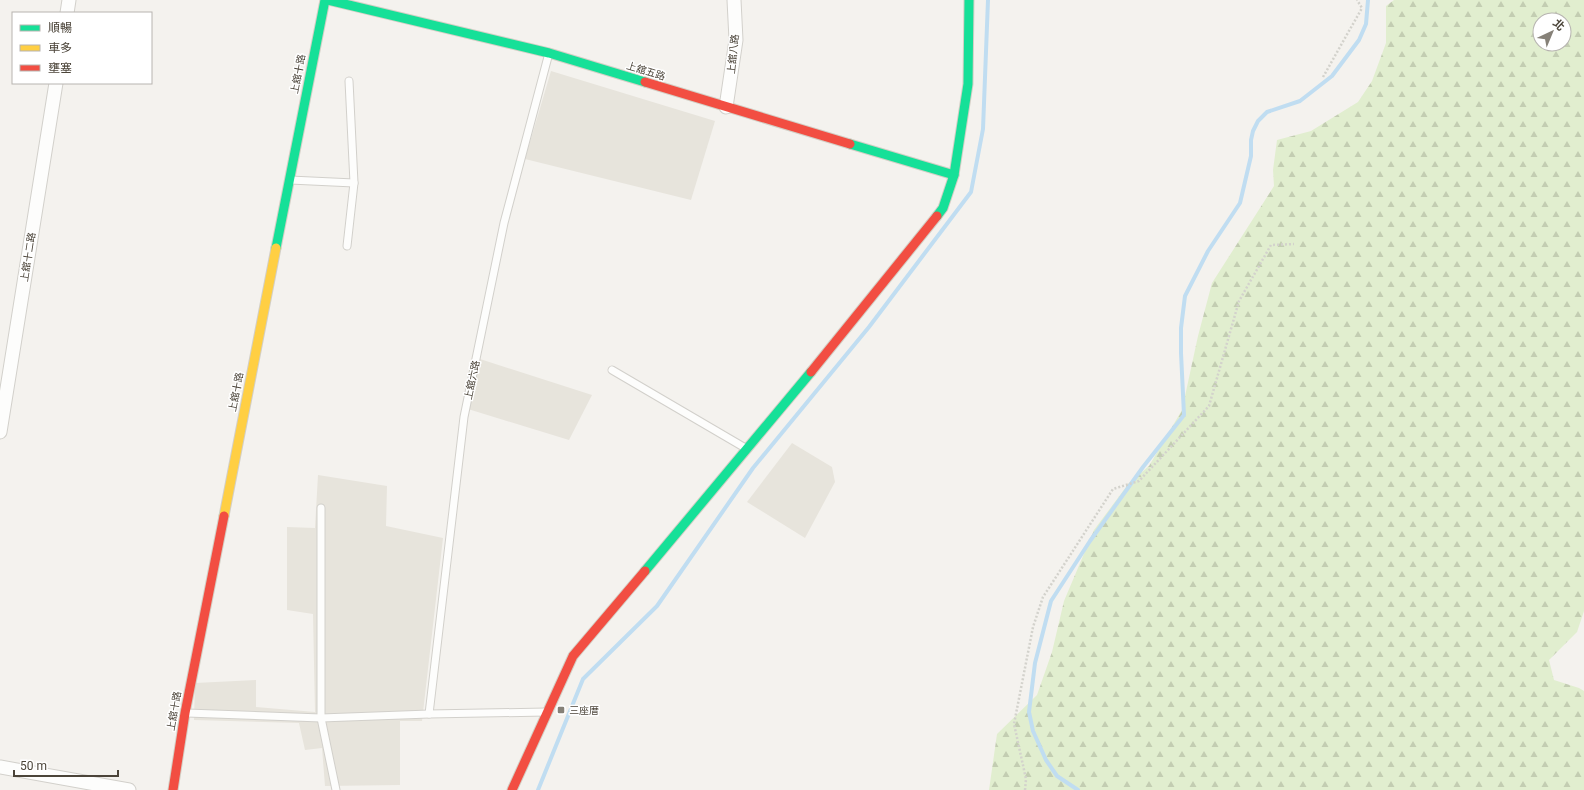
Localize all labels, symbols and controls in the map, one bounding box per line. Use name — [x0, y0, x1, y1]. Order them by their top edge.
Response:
legend — [12, 12, 152, 84]
north arrow — [1532, 12, 1572, 52]
text: 北 — [1550, 17, 1567, 34]
text: 順暢 — [48, 21, 72, 35]
street label: 上舘八路 — [725, 34, 741, 74]
text: 車多 — [48, 41, 72, 55]
street label: 上舘十路 — [289, 53, 307, 95]
street label: 上舘五路 — [625, 60, 667, 82]
text: 壅塞 — [48, 61, 72, 75]
street label: 上舘十二路 — [19, 231, 37, 283]
street label: 上舘六路 — [462, 359, 482, 401]
street label: 上舘十路 — [227, 371, 245, 413]
street label: 上舘十路 — [165, 690, 183, 732]
marker: 三座厝 — [556, 705, 566, 715]
place label: 三座厝 — [569, 705, 599, 716]
scale bar — [14, 752, 118, 778]
text: 50 m — [20, 759, 47, 773]

